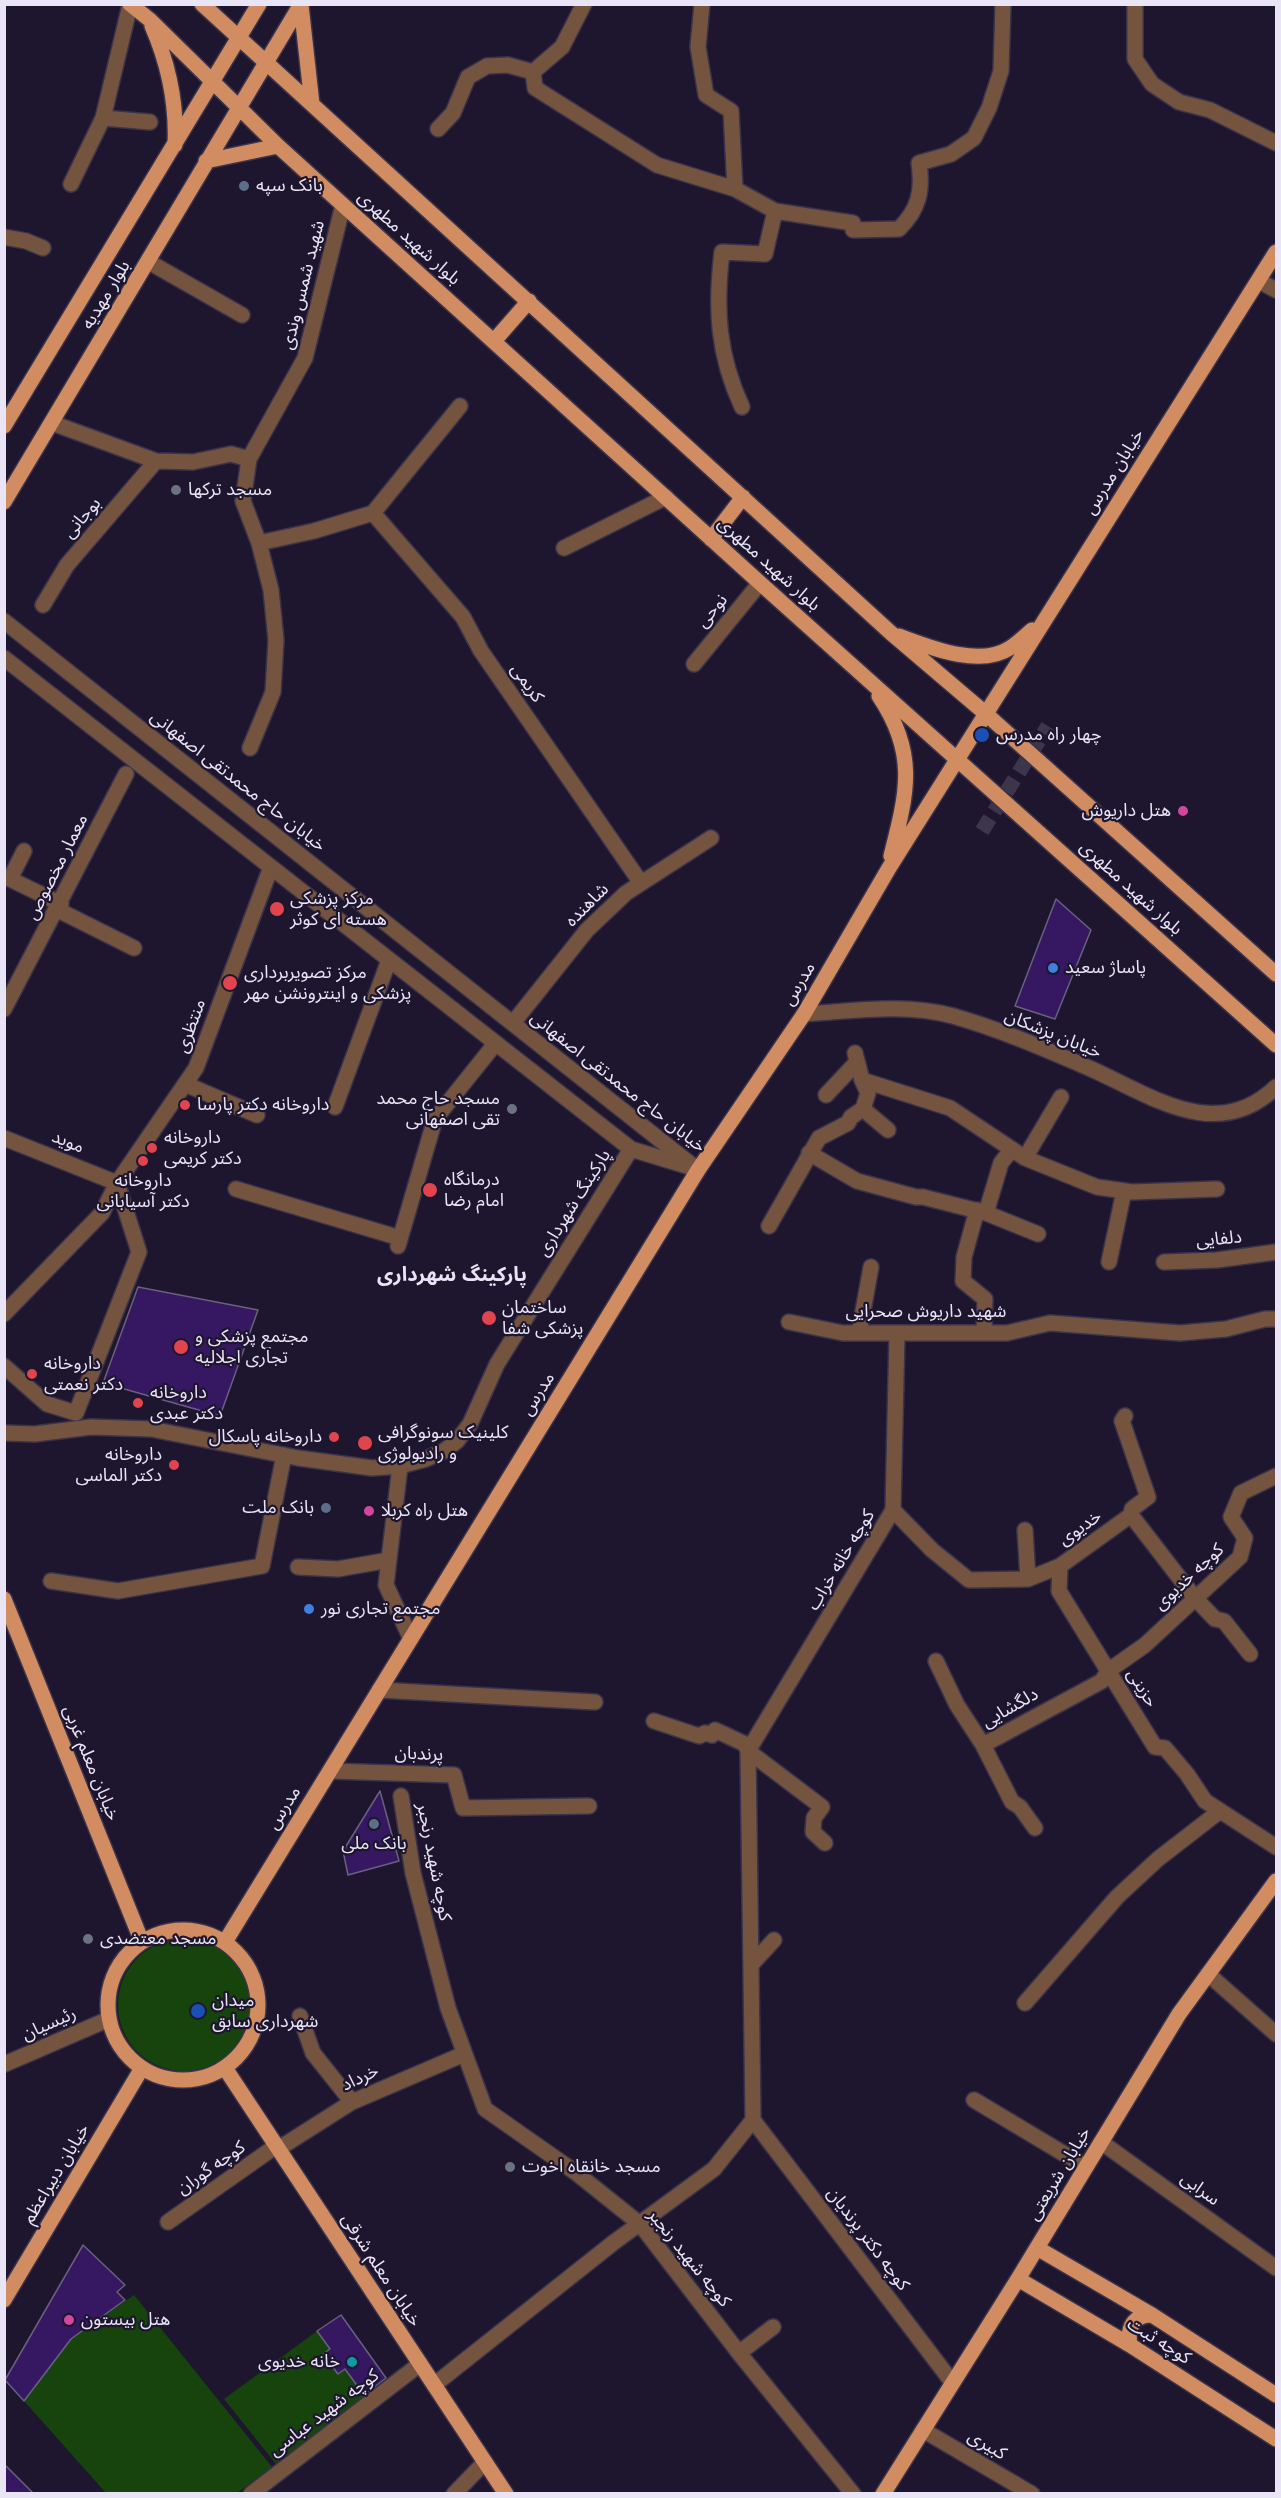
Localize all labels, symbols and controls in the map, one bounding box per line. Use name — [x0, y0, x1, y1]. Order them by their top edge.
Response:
place label: بانک سپه — [256, 175, 323, 197]
marker: بانک سپه — [237, 179, 251, 193]
street label: بلوار شهید مطهری — [353, 186, 465, 290]
street label: شهید شمس وندی — [276, 218, 330, 352]
street label: بلوار مهدیه — [77, 257, 135, 333]
street label: خیابان مدرس — [1079, 425, 1149, 519]
place label: مسجد ترکها — [188, 479, 272, 501]
marker: مسجد ترکها — [169, 483, 183, 497]
street label: بوجانی — [58, 493, 106, 543]
street label: بلوار شهید مطهری — [713, 512, 825, 616]
street label: نوحی — [692, 590, 732, 632]
street label: کریمی — [506, 659, 548, 707]
street label: خیابان حاج محمدتقی اصفهانی — [146, 706, 330, 856]
place label: چهار راه مدرس — [996, 724, 1102, 746]
marker: چهار راه مدرس — [973, 726, 991, 744]
place label: هتل داریوش — [1082, 800, 1171, 822]
marker: هتل داریوش — [1176, 804, 1190, 818]
street label: معمار مخصوص — [21, 811, 93, 923]
street label: بلوار شهید مطهری — [1075, 836, 1187, 940]
street label: شاهنده — [561, 879, 613, 931]
place label: مرکز پزشکی هسته ای کوثر — [290, 888, 387, 930]
marker: مرکز پزشکی هسته ای کوثر — [268, 900, 286, 918]
place label: پاساژ سعید — [1065, 957, 1146, 979]
street label: مدرس — [778, 958, 820, 1010]
marker: پاساژ سعید — [1046, 961, 1060, 975]
place label: مرکز تصویربرداری پزشکی و اینترونشن مهر — [244, 962, 411, 1004]
marker: مرکز تصویربرداری پزشکی و اینترونشن مهر — [221, 974, 239, 992]
street label: منتظری — [171, 996, 211, 1056]
street label: خیابان پزشکان — [1001, 1005, 1105, 1063]
street label: خیابان حاج محمدتقی اصفهانی — [526, 1007, 710, 1157]
place label: مسجد حاج محمد تقی اصفهانی — [377, 1088, 500, 1130]
place label: داروخانه دکتر پارسا — [197, 1094, 329, 1116]
marker: داروخانه دکتر پارسا — [178, 1098, 192, 1112]
marker: مسجد حاج محمد تقی اصفهانی — [505, 1102, 519, 1116]
street label: موید — [49, 1126, 87, 1158]
place label: داروخانه دکتر کریمی — [164, 1127, 242, 1170]
marker: داروخانه دکتر کریمی — [145, 1141, 159, 1155]
street label: پارکینگ شهرداری — [533, 1146, 615, 1260]
marker: داروخانه دکتر آسیابانی — [136, 1154, 150, 1168]
place label: درمانگاه امام رضا — [444, 1169, 504, 1212]
place label: داروخانه دکتر آسیابانی — [96, 1170, 190, 1212]
marker: درمانگاه امام رضا — [421, 1181, 439, 1199]
street label: دلفایی — [1195, 1226, 1243, 1252]
district label: پارکینگ شهرداری — [377, 1263, 527, 1287]
place label: ساختمان پزشکی شفا — [502, 1297, 583, 1340]
street label: شهید داریوش صحرایی — [846, 1301, 1006, 1323]
marker: ساختمان پزشکی شفا — [480, 1309, 498, 1327]
place label: مجتمع پزشکی و تجاری اجلالیه — [195, 1326, 309, 1368]
marker: مجتمع پزشکی و تجاری اجلالیه — [172, 1338, 190, 1356]
place label: داروخانه دکتر نعمتی — [44, 1353, 123, 1396]
marker: داروخانه دکتر نعمتی — [25, 1367, 39, 1381]
street label: مدرس — [516, 1368, 560, 1420]
place label: داروخانه دکتر عبدی — [150, 1382, 223, 1424]
marker: داروخانه دکتر عبدی — [131, 1396, 145, 1410]
place label: کلینیک سونوگرافی و رادیولوژی — [378, 1422, 508, 1464]
place label: داروخانه پاسکال — [209, 1426, 322, 1448]
marker: داروخانه پاسکال — [327, 1430, 341, 1444]
marker: کلینیک سونوگرافی و رادیولوژی — [356, 1434, 374, 1452]
place label: داروخانه دکتر الماسی — [75, 1444, 162, 1486]
marker: داروخانه دکتر الماسی — [167, 1458, 181, 1472]
place label: بانک ملت — [242, 1497, 314, 1519]
place label: هتل راه کربلا — [381, 1500, 468, 1522]
marker: بانک ملت — [319, 1501, 333, 1515]
marker: هتل راه کربلا — [362, 1504, 376, 1518]
street label: خدیوی — [1054, 1505, 1106, 1551]
street label: کوچه خانه خراب — [802, 1506, 880, 1614]
street label: کوچه خدیوی — [1150, 1539, 1228, 1615]
place label: مجتمع تجاری نور — [321, 1598, 440, 1620]
marker: مجتمع تجاری نور — [302, 1602, 316, 1616]
street label: حزینی — [1122, 1664, 1162, 1712]
street label: دلگشایی — [978, 1683, 1042, 1733]
street label: خیابان معلم غربی — [58, 1702, 124, 1824]
street label: پرندبان — [394, 1742, 444, 1766]
street label: مدرس — [262, 1782, 306, 1834]
street label: کوچه شهید رنجبر — [412, 1801, 456, 1923]
marker: بانک ملی — [367, 1817, 381, 1831]
place label: بانک ملی — [341, 1833, 407, 1855]
place label: مسجد معتضدی — [100, 1928, 216, 1950]
marker: مسجد معتضدی — [81, 1932, 95, 1946]
place label: میدان شهرداری سابق — [212, 1990, 318, 2032]
marker: میدان شهرداری سابق — [189, 2002, 207, 2020]
street label: رئیسیان — [18, 2003, 80, 2045]
street label: خرداد — [338, 2060, 382, 2096]
street label: خیابان دبیراعظم — [18, 2120, 94, 2228]
street label: خیابان شریعتی — [1023, 2123, 1095, 2225]
street label: کوچه گوران — [173, 2137, 249, 2199]
place label: مسجد خانقاه اخوت — [522, 2156, 661, 2178]
marker: مسجد خانقاه اخوت — [503, 2160, 517, 2174]
street label: سرابی — [1176, 2168, 1224, 2210]
street label: کوچه دکتر پرندیان — [822, 2183, 914, 2295]
street label: کوچه شهید رنجبر — [643, 2205, 735, 2311]
street label: خیابان معلم شرقی — [336, 2209, 426, 2331]
place label: هتل بیستون — [81, 2309, 170, 2331]
marker: هتل بیستون — [62, 2313, 76, 2327]
street label: کوچه ثبت — [1123, 2313, 1195, 2369]
place label: خانه خدیوی — [258, 2351, 340, 2373]
marker: خانه خدیوی — [345, 2355, 359, 2369]
street label: کوچه شهید عباسی — [265, 2365, 383, 2461]
street label: کبیری — [964, 2425, 1010, 2465]

